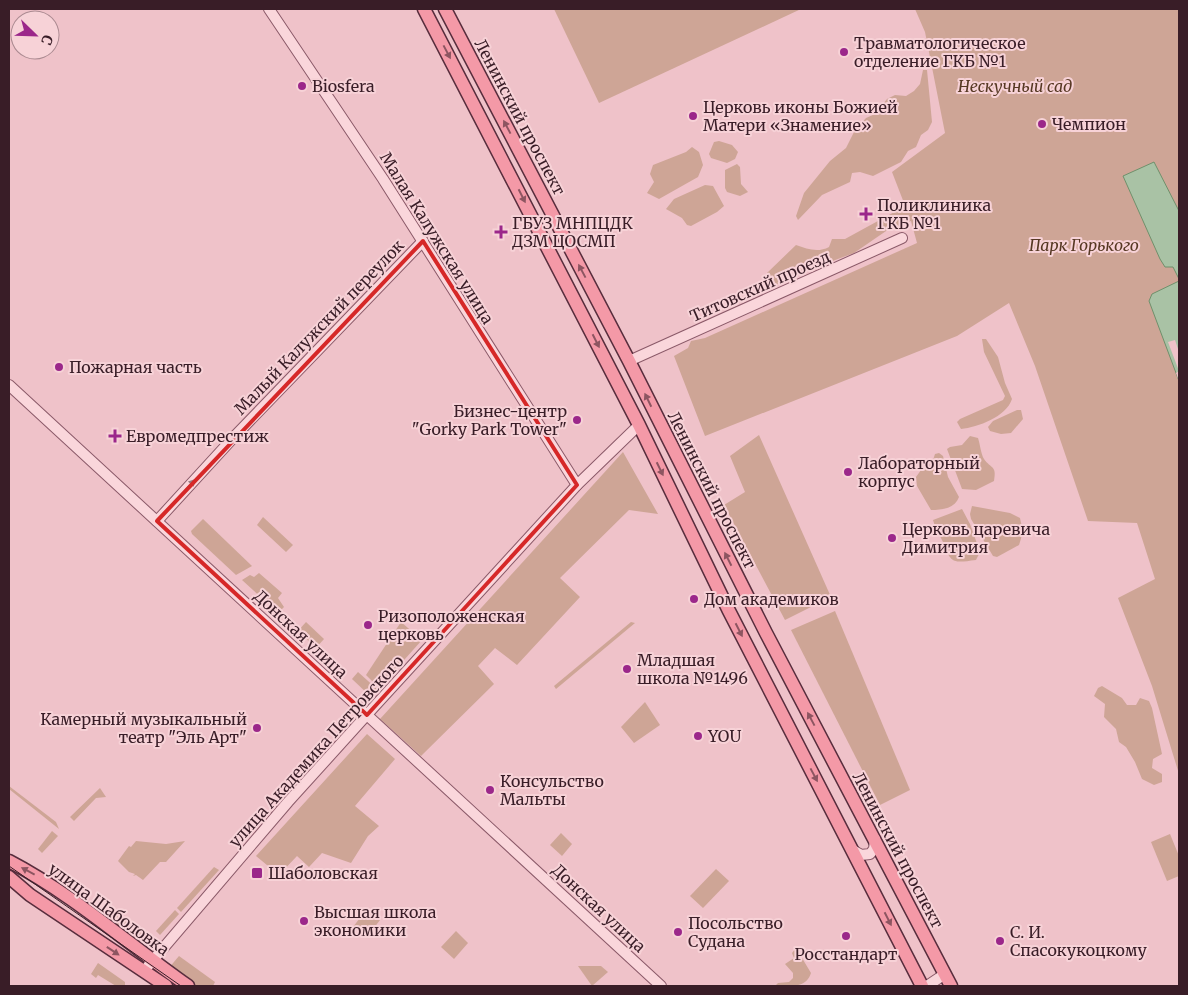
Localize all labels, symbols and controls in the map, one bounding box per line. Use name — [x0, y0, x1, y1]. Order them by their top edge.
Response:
north arrow — [10, 10, 60, 60]
text: С — [37, 32, 57, 48]
place label: Травматологическое отделение ГКБ №1 — [854, 33, 1026, 71]
street label: Ленинский проспект — [470, 36, 570, 199]
one-way arrow — [443, 45, 451, 59]
marker: Травматологическое отделение ГКБ №1 — [838, 46, 850, 58]
place label: Biosfera — [312, 76, 375, 96]
park label: Нескучный сад — [958, 76, 1072, 96]
marker: Biosfera — [296, 80, 308, 92]
place label: Церковь иконы Божией Матери «Знамение» — [703, 97, 898, 135]
marker: Церковь иконы Божией Матери «Знамение» — [687, 110, 699, 122]
place label: Чемпион — [1052, 114, 1126, 134]
marker: Чемпион — [1036, 118, 1048, 130]
one-way arrow — [503, 119, 511, 134]
street label: Малая Калужская улица — [376, 148, 498, 328]
one-way arrow — [518, 189, 526, 203]
place label: Поликлиника ГКБ №1 — [877, 195, 991, 233]
marker: Поликлиника ГКБ №1 — [859, 207, 873, 221]
place label: ГБУЗ МНПЦДК ДЗМ ЦОСМП — [512, 213, 633, 251]
marker: ГБУЗ МНПЦДК ДЗМ ЦОСМП — [494, 225, 508, 239]
street label: Малый Калужский переулок — [230, 235, 408, 419]
park label: Парк Горького — [1029, 235, 1139, 255]
street label: Титовский проезд — [687, 246, 833, 326]
one-way arrow — [578, 264, 586, 278]
one-way arrow — [592, 334, 600, 348]
place label: Пожарная часть — [69, 357, 202, 377]
marker: Пожарная часть — [53, 361, 65, 373]
one-way arrow — [644, 393, 652, 407]
place label: Бизнес-центр "Gorky Park Tower" — [412, 401, 567, 439]
street label: Ленинский проспект — [664, 408, 760, 572]
marker: Бизнес-центр "Gorky Park Tower" — [571, 414, 583, 426]
place label: Евромедпрестиж — [126, 426, 269, 446]
marker: Евромедпрестиж — [108, 429, 122, 443]
place label: Лабораторный корпус — [858, 453, 980, 491]
one-way arrow — [656, 461, 665, 476]
marker: Лабораторный корпус — [842, 466, 854, 478]
one-way arrow — [184, 479, 195, 492]
place label: Церковь царевича Димитрия — [902, 519, 1050, 557]
marker: Церковь царевича Димитрия — [886, 532, 898, 544]
one-way arrow — [724, 552, 732, 566]
street label: Донская улица — [250, 586, 352, 683]
place label: Дом академиков — [704, 589, 839, 609]
marker: Дом академиков — [688, 593, 700, 605]
place label: Ризоположенская церковь — [378, 606, 525, 644]
marker: Ризоположенская церковь — [362, 619, 374, 631]
one-way arrow — [735, 623, 743, 638]
place label: Младшая школа №1496 — [637, 650, 748, 688]
street label: улица Академика Петровского — [224, 651, 408, 851]
marker: Младшая школа №1496 — [621, 663, 633, 675]
place label: Камерный музыкальный театр "Эль Арт" — [40, 709, 247, 747]
one-way arrow — [807, 711, 815, 726]
marker: Камерный музыкальный театр "Эль Арт" — [251, 722, 263, 734]
place label: YOU — [707, 726, 741, 746]
marker: YOU — [692, 730, 704, 742]
one-way arrow — [810, 767, 818, 782]
street label: Ленинский проспект — [848, 769, 948, 932]
place label: Консульство Мальты — [500, 771, 604, 809]
marker: Консульство Мальты — [484, 784, 496, 796]
street label: улица Шаболовка — [45, 858, 174, 960]
street label: Донская улица — [548, 860, 650, 957]
place label: Шаболовская — [268, 863, 378, 883]
one-way arrow — [21, 866, 34, 875]
marker: Шаболовская — [250, 866, 264, 880]
place label: Высшая школа экономики — [314, 902, 437, 940]
one-way arrow — [884, 912, 892, 926]
place label: Посольство Судана — [688, 913, 783, 951]
marker: Высшая школа экономики — [298, 915, 310, 927]
place label: С. И. Спасокукоцкому — [1010, 922, 1147, 960]
marker: Посольство Судана — [672, 926, 684, 938]
marker: Росстандарт — [840, 930, 852, 942]
marker: С. И. Спасокукоцкому — [994, 935, 1006, 947]
place label: Росстандарт — [795, 944, 898, 964]
one-way arrow — [106, 946, 119, 956]

